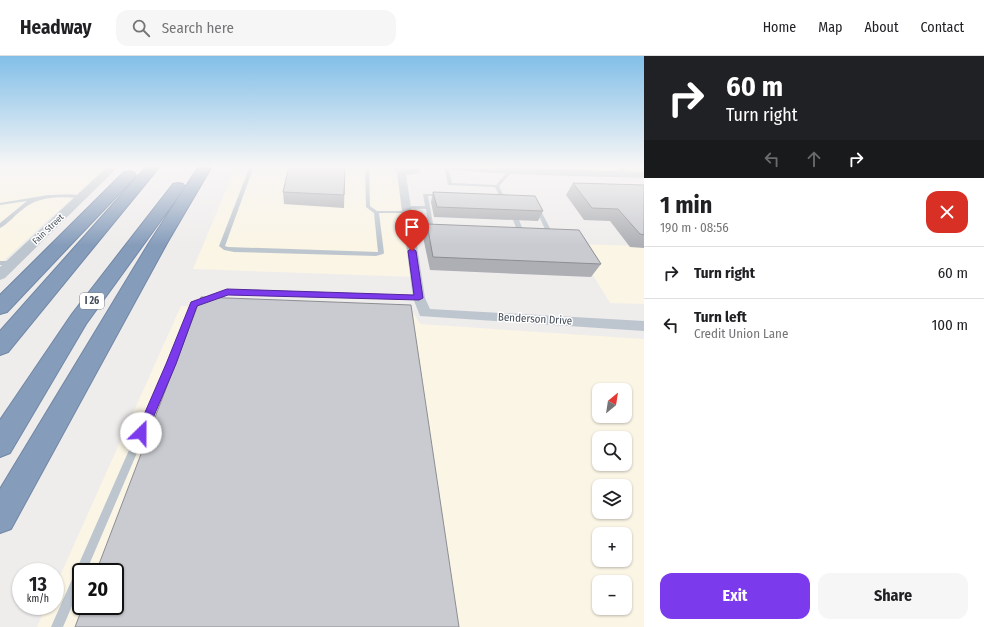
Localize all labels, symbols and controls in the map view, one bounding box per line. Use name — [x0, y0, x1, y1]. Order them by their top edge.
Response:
search box — [116, 10, 396, 46]
text: Headway — [20, 16, 92, 39]
icon: search — [130, 17, 152, 39]
text: Search here — [162, 19, 234, 37]
text: Home — [763, 19, 796, 36]
text: Map — [818, 19, 842, 36]
text: About — [864, 19, 899, 36]
text: Contact — [921, 19, 964, 36]
text: 60 m — [726, 70, 783, 103]
icon: right — [660, 72, 712, 124]
text: Turn right — [726, 104, 798, 126]
icon: left — [761, 148, 783, 170]
icon: ahead — [803, 148, 825, 170]
icon: right — [845, 148, 867, 170]
text: 1 min — [660, 191, 712, 219]
button: close — [926, 191, 968, 233]
pin — [395, 210, 429, 251]
street label: Fain Street — [30, 212, 66, 246]
icon: arrive — [401, 216, 423, 238]
text: 190 m · 08:56 — [660, 220, 729, 235]
icon: right — [660, 262, 682, 284]
text: Turn right — [694, 264, 755, 282]
text: 60 m — [938, 264, 968, 282]
road number: I 26 — [80, 293, 104, 309]
text: Turn left — [694, 308, 747, 326]
street label: Benderson Drive — [497, 311, 573, 327]
icon: left — [660, 314, 682, 336]
text: 100 m — [931, 316, 968, 334]
text: Credit Union Lane — [694, 326, 788, 341]
north arrow — [592, 383, 632, 423]
map controls — [592, 383, 632, 615]
position arrow — [120, 412, 162, 454]
button: search — [592, 431, 632, 471]
button: layers — [592, 479, 632, 519]
button: + — [592, 527, 632, 567]
speed limit sign: 20 — [72, 563, 124, 615]
text: 13 — [29, 572, 47, 596]
button: Exit — [660, 573, 810, 619]
button: Share — [818, 573, 968, 619]
button: − — [592, 575, 632, 615]
text: km/h — [27, 593, 49, 605]

